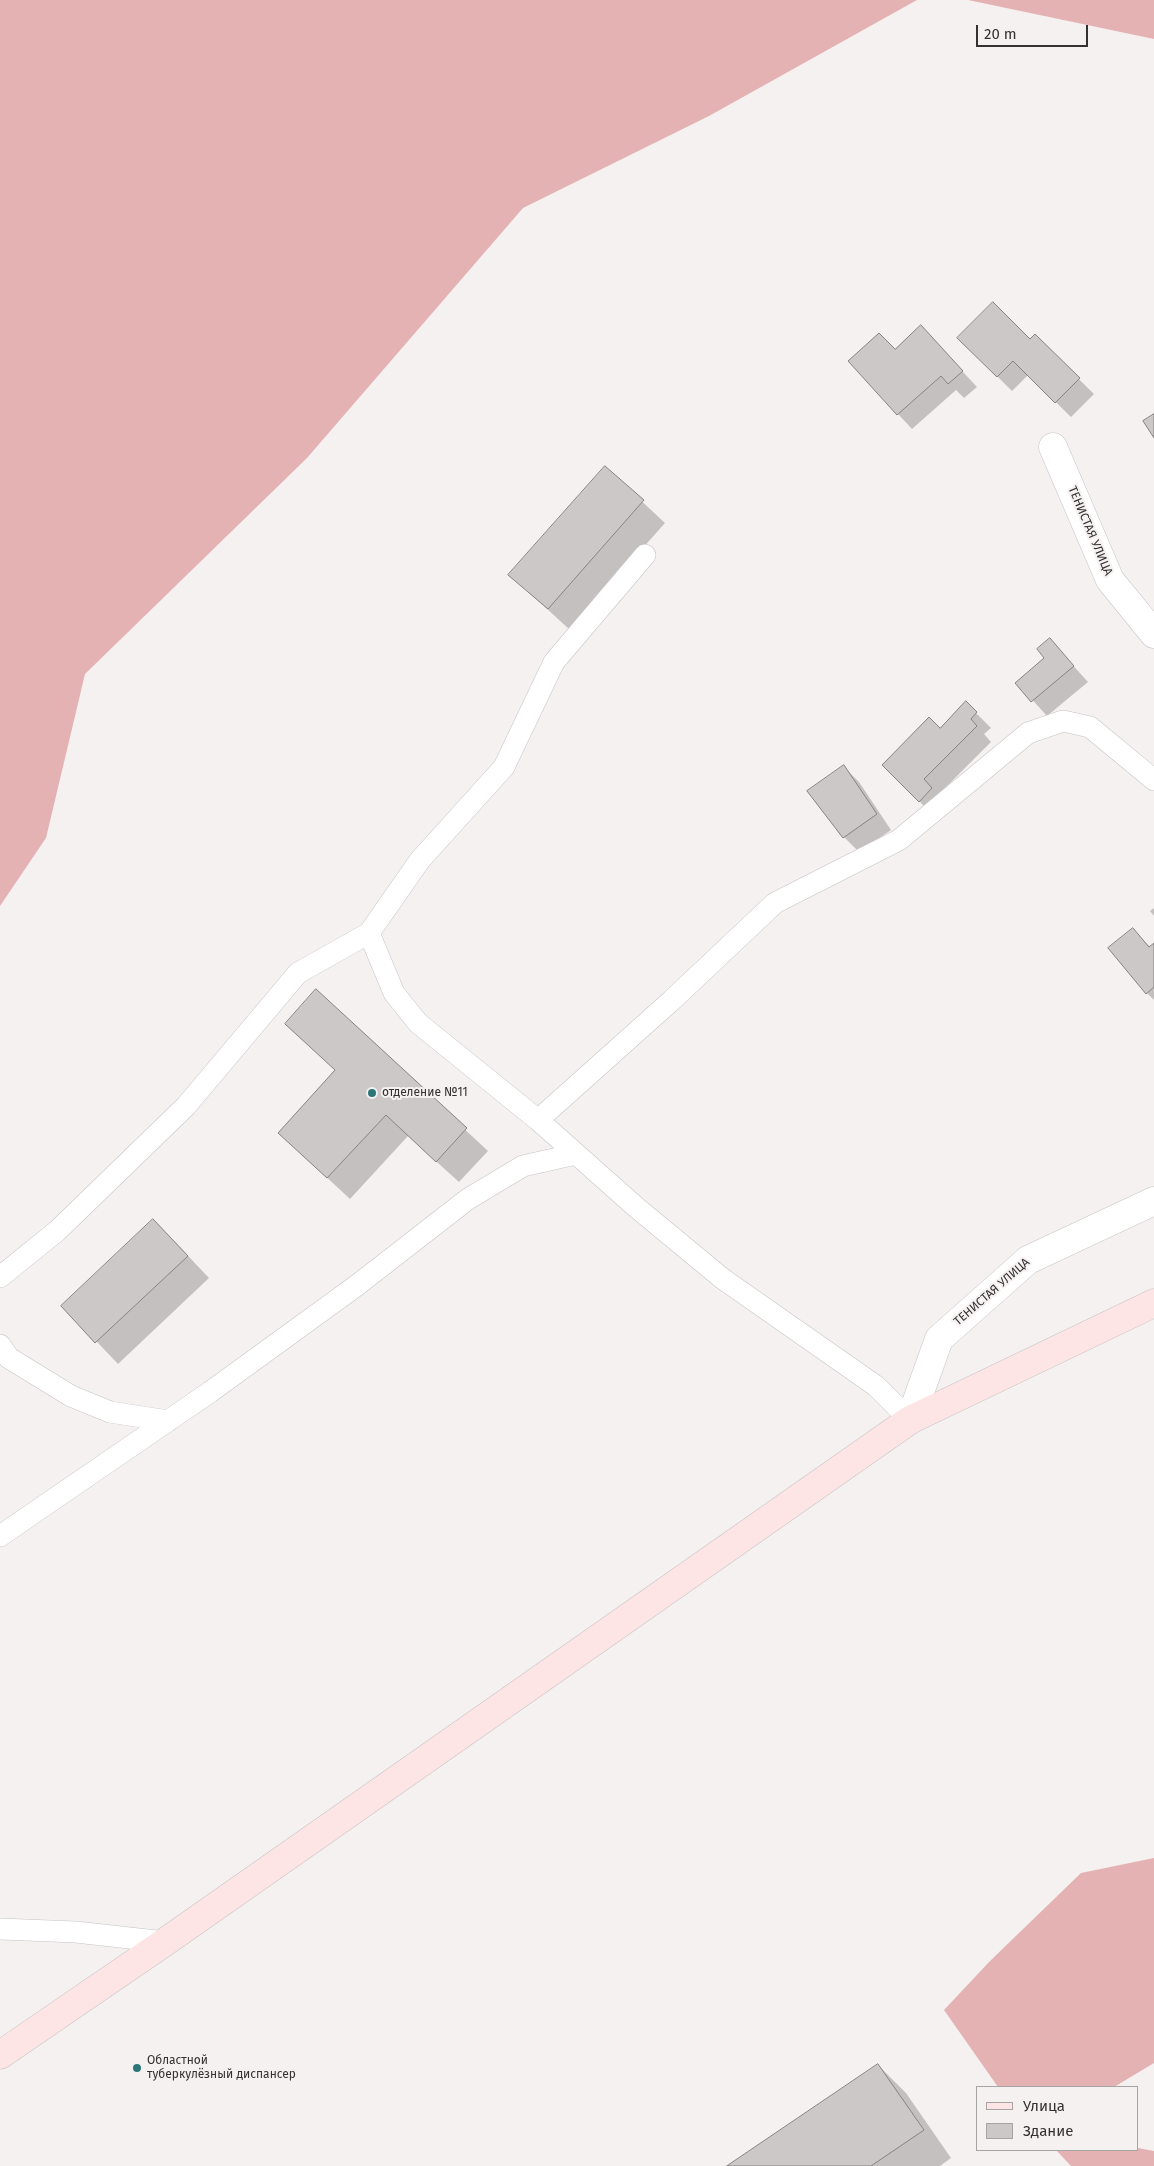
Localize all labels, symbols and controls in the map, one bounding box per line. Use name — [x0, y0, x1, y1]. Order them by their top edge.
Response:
scale bar — [979, 15, 1092, 47]
text: 20 m — [984, 25, 1017, 43]
street label: ТЕНИСТАЯ УЛИЦА — [1065, 484, 1115, 578]
place label: отделение №11 — [382, 1086, 468, 1100]
marker: отделение №11 — [366, 1087, 378, 1099]
street label: ТЕНИСТАЯ УЛИЦА — [951, 1255, 1033, 1329]
place label: Областной туберкулёзный диспансер — [147, 2054, 296, 2082]
marker: Областной туберкулёзный диспансер — [131, 2062, 143, 2074]
legend — [976, 2086, 1139, 2151]
text: Улица — [1023, 2097, 1065, 2115]
text: Здание — [1023, 2122, 1073, 2140]

